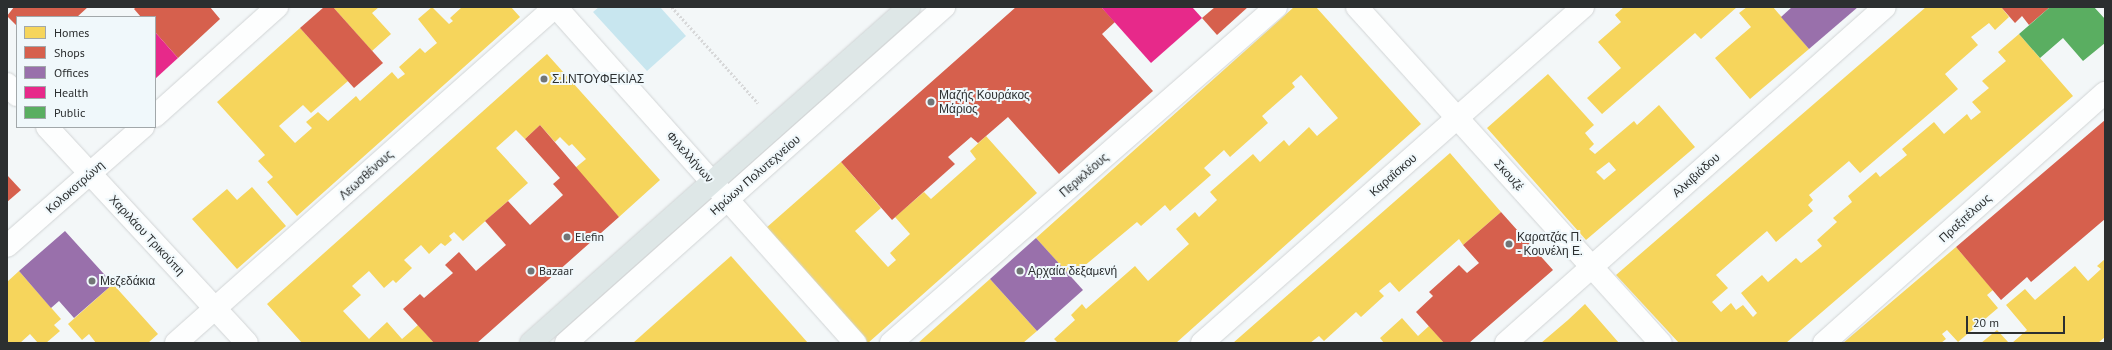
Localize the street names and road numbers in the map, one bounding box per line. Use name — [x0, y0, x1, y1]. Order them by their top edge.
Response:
street label: Φιλελλήνων — [663, 129, 717, 185]
street label: Ηρώων Πολυτεχνείου — [707, 132, 803, 218]
street label: Λεωσθένους — [336, 147, 396, 203]
street label: Περικλέους — [1057, 150, 1111, 200]
street label: Αλκιβιάδου — [1669, 150, 1723, 200]
street label: Καραΐσκου — [1366, 151, 1420, 199]
street label: Σκουζέ — [1491, 156, 1527, 194]
street label: Κολοκοτρώνη — [43, 158, 107, 216]
street label: Πραξιτέλους — [1936, 191, 1994, 245]
street label: Χαριλάου Τρικούπη — [106, 192, 188, 278]

